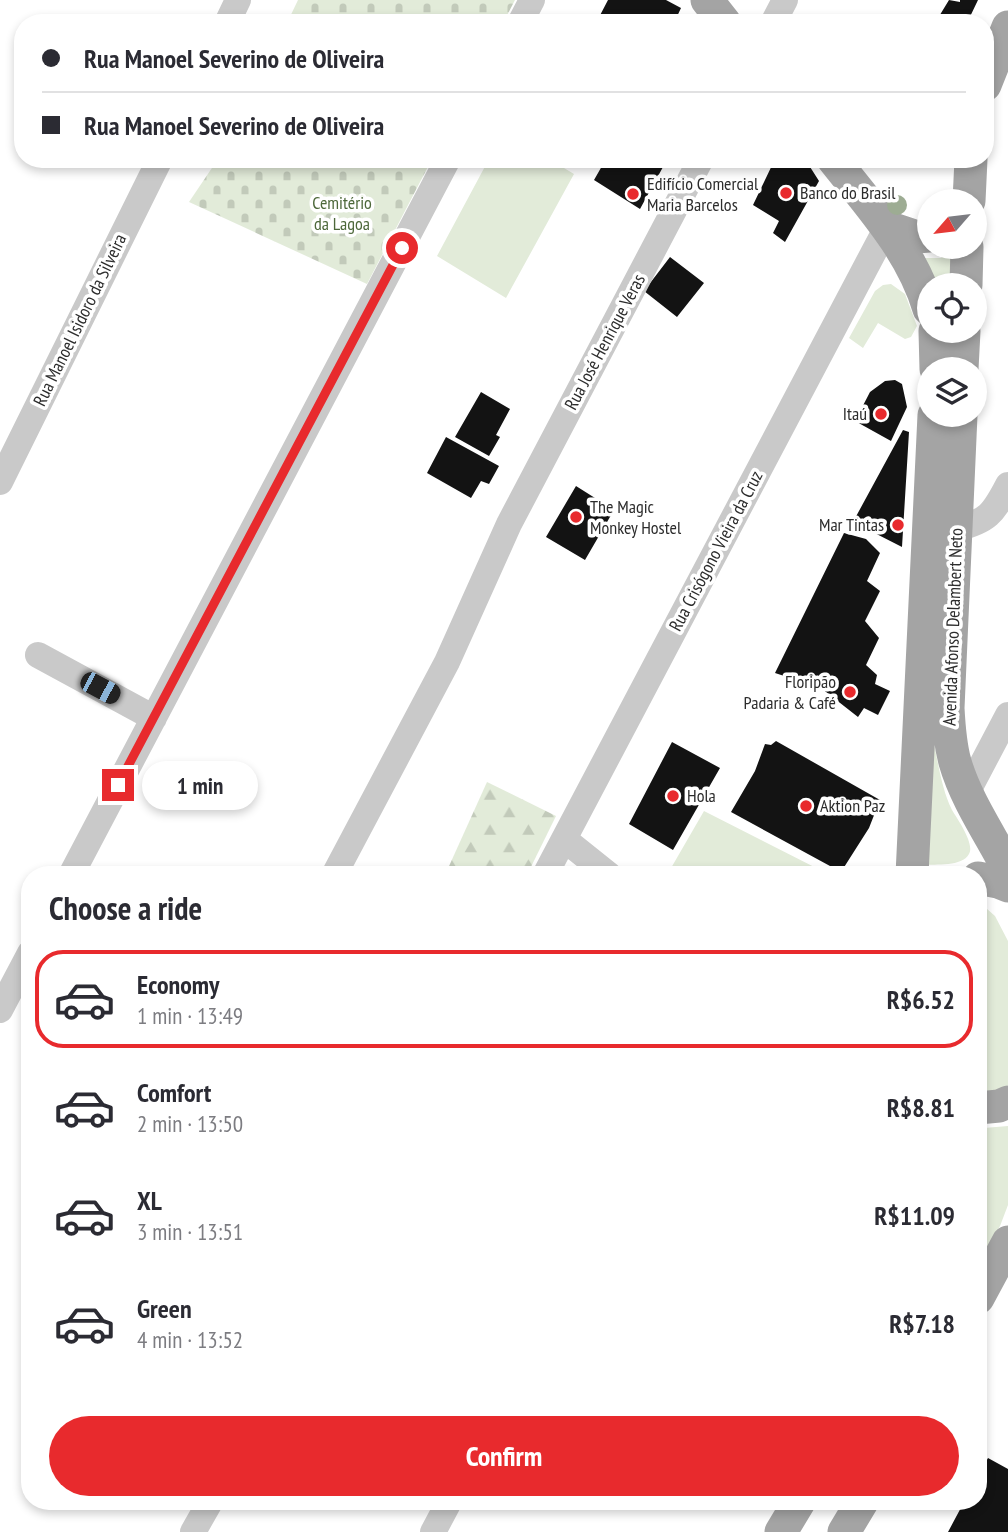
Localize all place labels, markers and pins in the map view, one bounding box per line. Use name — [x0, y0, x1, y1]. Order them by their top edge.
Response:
place label: Edifício Comercial Maria Barcelos — [647, 172, 759, 216]
place label: Banco do Brasil — [800, 181, 896, 204]
marker: Banco do Brasil — [778, 185, 794, 201]
marker: Edifício Comercial Maria Barcelos — [625, 186, 641, 202]
place label: Itaú — [843, 402, 867, 425]
marker: Itaú — [873, 406, 889, 422]
place label: The Magic Monkey Hostel — [590, 495, 682, 539]
marker: The Magic Monkey Hostel — [568, 509, 584, 525]
place label: Mar Tintas — [819, 513, 884, 536]
marker: Mar Tintas — [890, 517, 906, 533]
place label: Floripão Padaria & Café — [744, 670, 836, 714]
marker: Floripão Padaria & Café — [842, 684, 858, 700]
place label: Hola — [687, 784, 716, 807]
marker: Hola — [665, 788, 681, 804]
place label: Aktion Paz — [820, 794, 885, 817]
marker: Aktion Paz — [798, 798, 814, 814]

